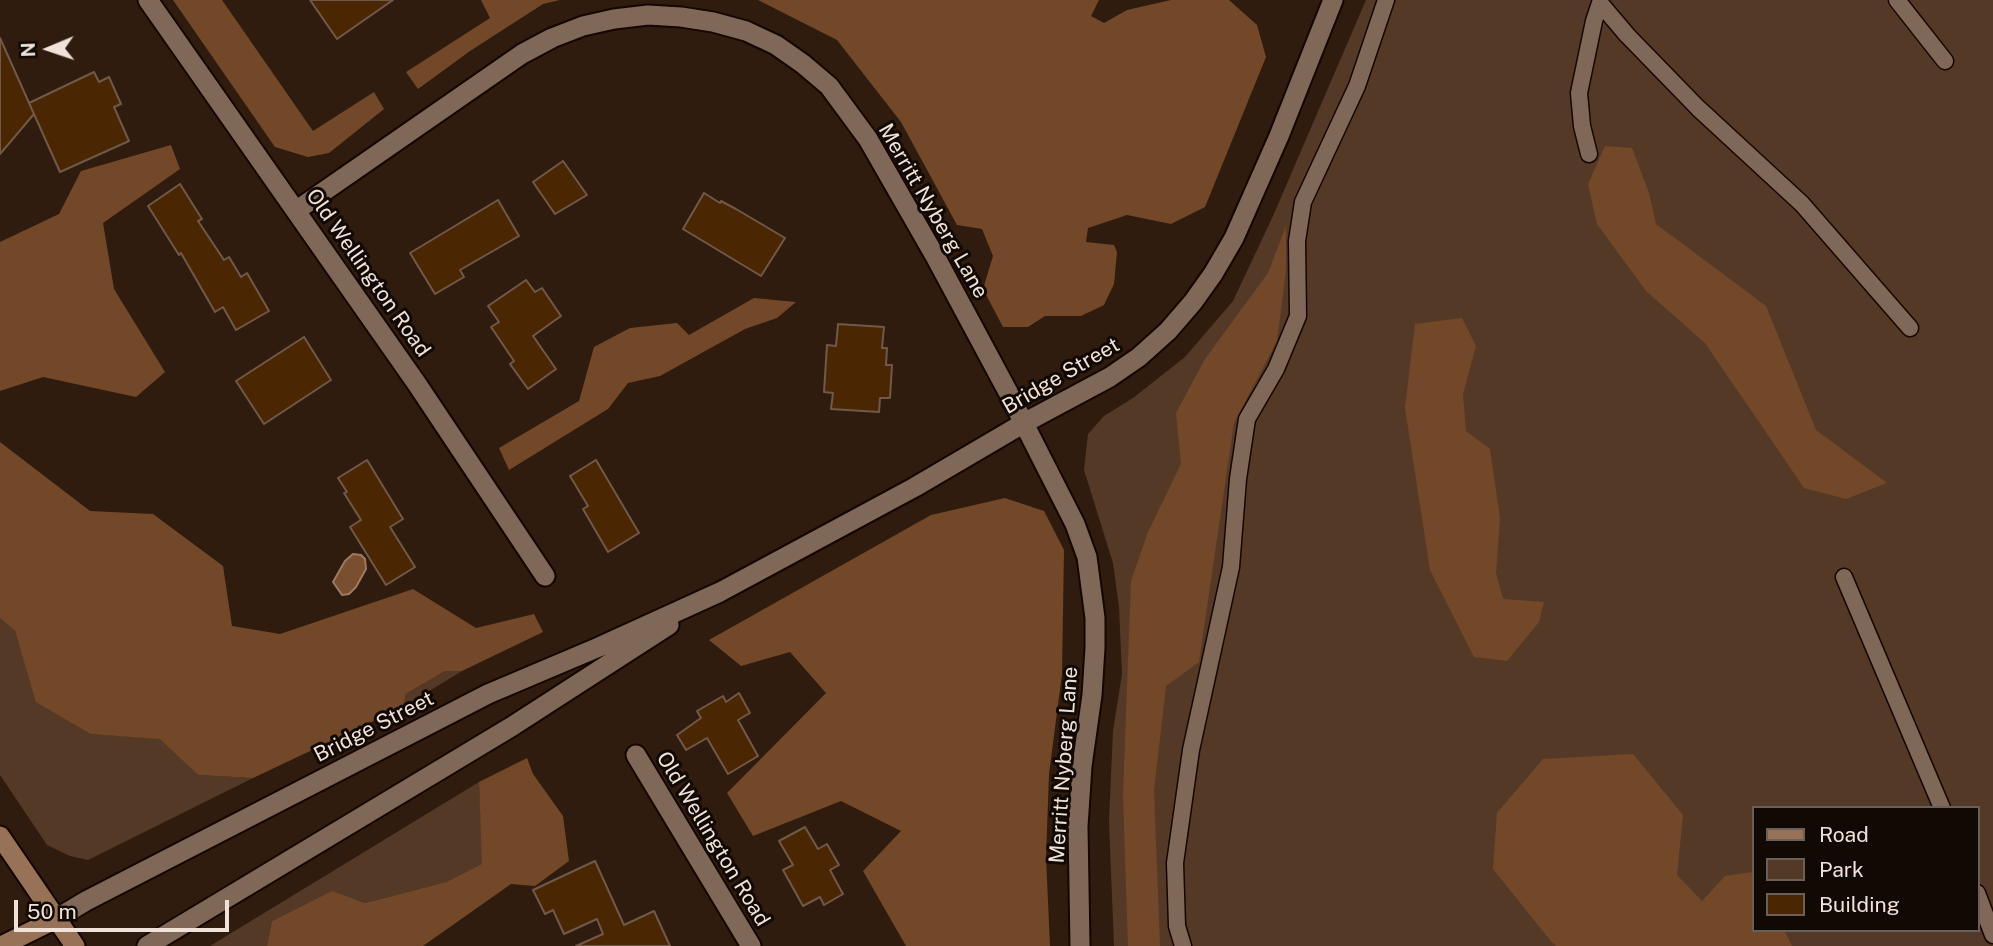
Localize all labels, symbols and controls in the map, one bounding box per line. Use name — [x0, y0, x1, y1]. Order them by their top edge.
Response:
north arrow — [14, 14, 84, 84]
text: N — [17, 42, 39, 58]
street label: Merritt Nyberg Lane — [873, 119, 993, 303]
street label: Old Wellington Road — [301, 184, 435, 362]
street label: Bridge Street — [998, 332, 1124, 420]
street label: Merritt Nyberg Lane — [1045, 666, 1083, 864]
street label: Bridge Street — [310, 686, 438, 768]
street label: Old Wellington Road — [651, 747, 775, 931]
legend — [1752, 806, 1979, 932]
text: Road — [1819, 822, 1869, 847]
text: Park — [1819, 857, 1864, 882]
scale bar — [18, 886, 233, 930]
text: Building — [1819, 892, 1900, 917]
text: 50 m — [27, 899, 77, 924]

